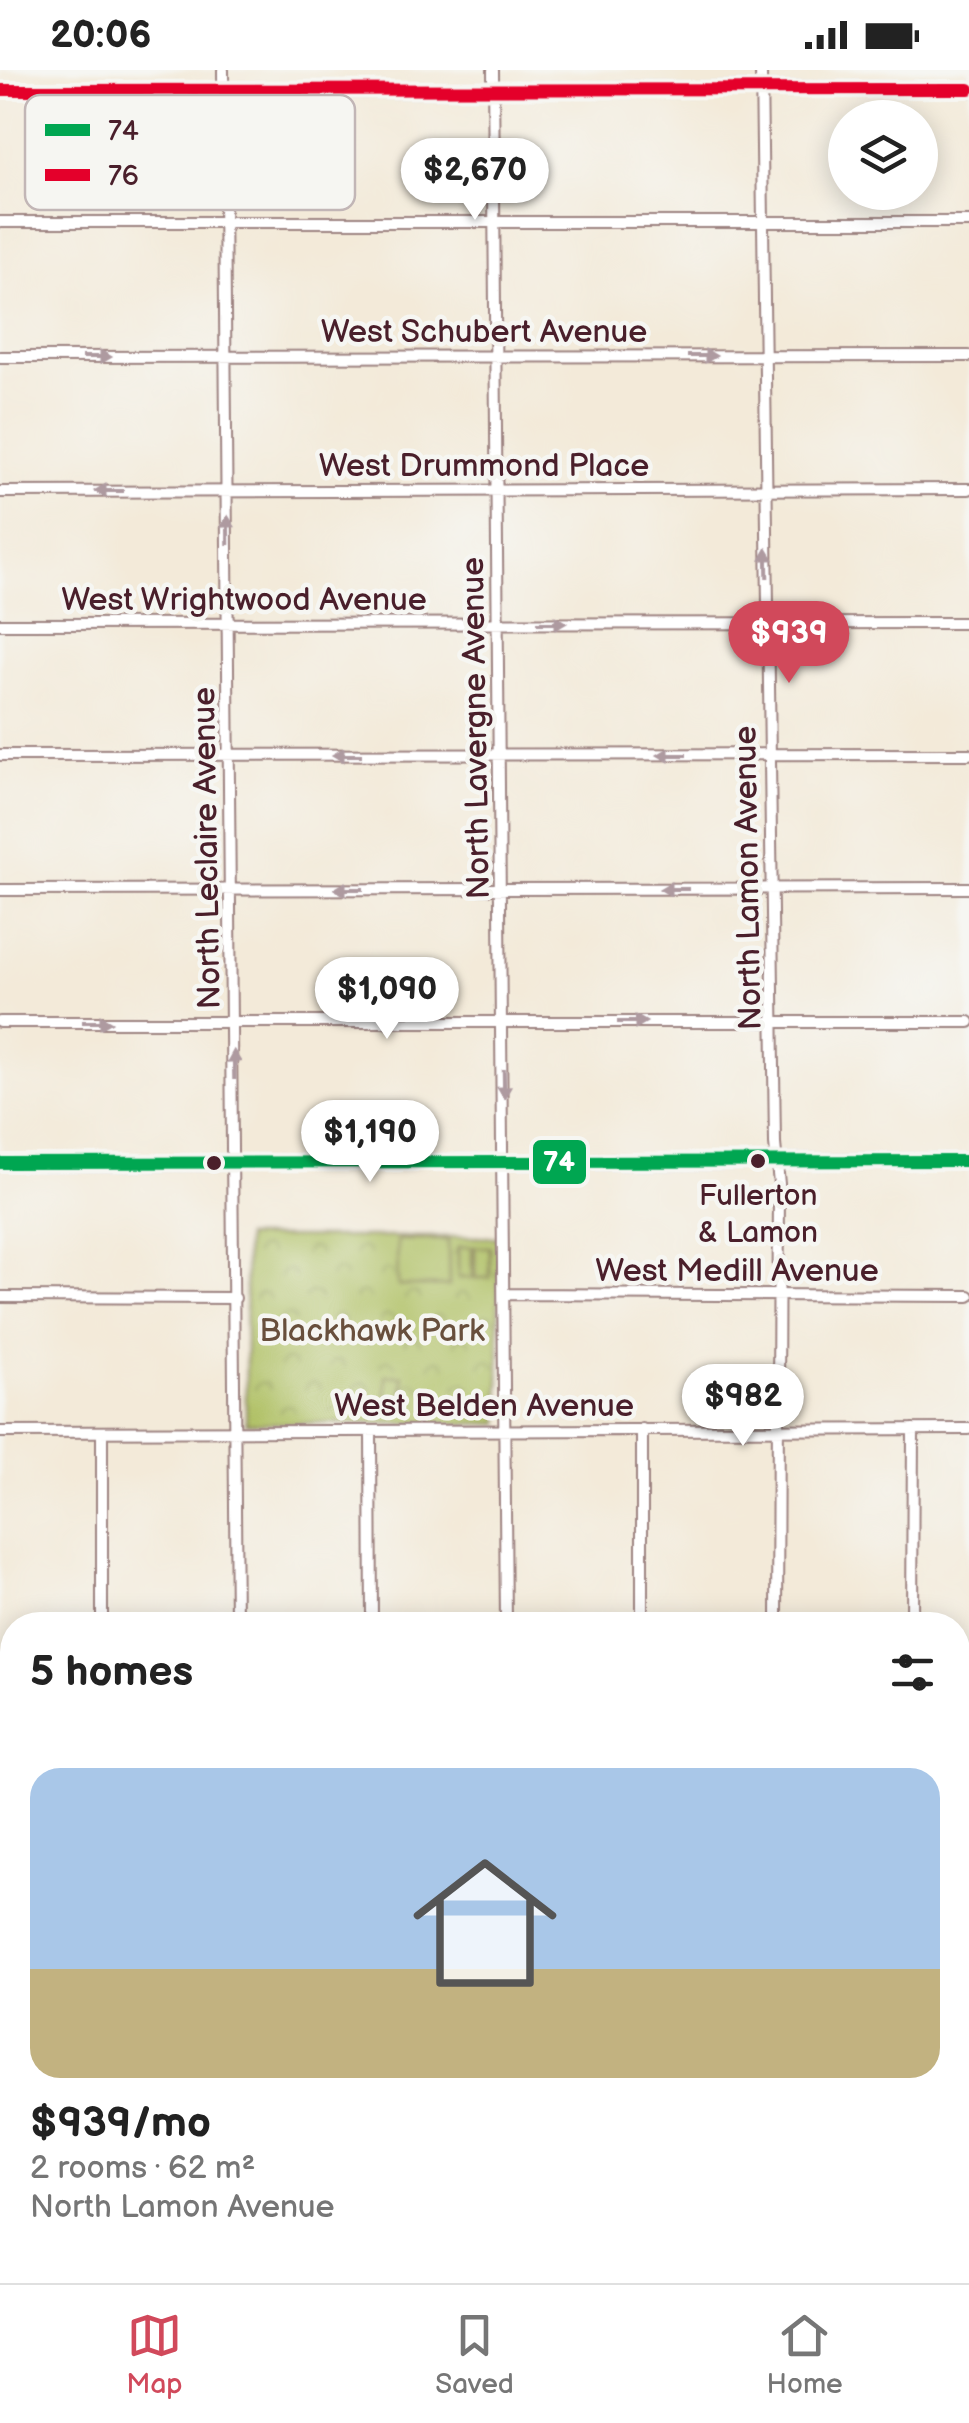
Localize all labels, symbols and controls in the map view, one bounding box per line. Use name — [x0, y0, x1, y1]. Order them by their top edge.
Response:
text: 20:06 — [50, 13, 152, 58]
legend — [25, 95, 355, 210]
map controls — [828, 100, 938, 210]
button: layers — [828, 100, 938, 210]
text: 74 — [108, 115, 139, 148]
pin: $2,670 — [394, 138, 556, 223]
text: $2,670 — [423, 151, 527, 190]
text: 76 — [108, 160, 139, 193]
street label: West Schubert Avenue — [321, 313, 647, 352]
one-way arrow — [687, 348, 719, 364]
one-way arrow — [82, 349, 114, 365]
street label: West Drummond Place — [319, 447, 649, 486]
one-way arrow — [92, 483, 124, 499]
one-way arrow — [220, 513, 236, 545]
one-way arrow — [759, 546, 775, 578]
street label: North Lavergne Avenue — [454, 557, 499, 899]
street label: West Wrightwood Avenue — [61, 581, 427, 620]
pin: $939 — [730, 601, 848, 686]
text: $939 — [750, 614, 828, 653]
one-way arrow — [537, 615, 569, 631]
street label: North Leclaire Avenue — [185, 687, 230, 1009]
street label: North Lamon Avenue — [726, 725, 771, 1031]
one-way arrow — [331, 747, 363, 763]
one-way arrow — [656, 747, 688, 763]
one-way arrow — [333, 881, 365, 897]
one-way arrow — [658, 881, 690, 897]
pin: $1,090 — [306, 957, 468, 1042]
text: $1,090 — [337, 970, 437, 1009]
one-way arrow — [82, 1014, 114, 1030]
one-way arrow — [617, 1014, 649, 1030]
one-way arrow — [226, 1048, 242, 1080]
one-way arrow — [496, 1068, 512, 1100]
pin: $1,190 — [289, 1100, 451, 1185]
text: $1,190 — [323, 1113, 417, 1152]
line badge: 74 — [531, 1138, 588, 1186]
text: 74 — [543, 1146, 575, 1179]
marker: Fullerton & Lamon — [748, 1151, 768, 1171]
unlabelled marker — [204, 1153, 224, 1173]
place label: Fullerton & Lamon — [698, 1178, 818, 1251]
street label: West Medill Avenue — [595, 1252, 879, 1291]
park label: Blackhawk Park — [259, 1312, 485, 1351]
pin: $982 — [684, 1364, 802, 1449]
text: $982 — [704, 1377, 782, 1416]
street label: West Belden Avenue — [334, 1387, 634, 1426]
icon: filters — [885, 1645, 940, 1700]
text: 5 homes — [30, 1647, 193, 1698]
icon: home — [395, 1833, 575, 2013]
text: $939/mo — [30, 2098, 211, 2149]
text: 2 rooms · 62 m² — [30, 2149, 255, 2188]
text: North Lamon Avenue — [30, 2188, 335, 2227]
tab: Map — [126, 2308, 183, 2401]
tab: Saved — [435, 2308, 514, 2401]
tab: Home — [767, 2308, 843, 2401]

